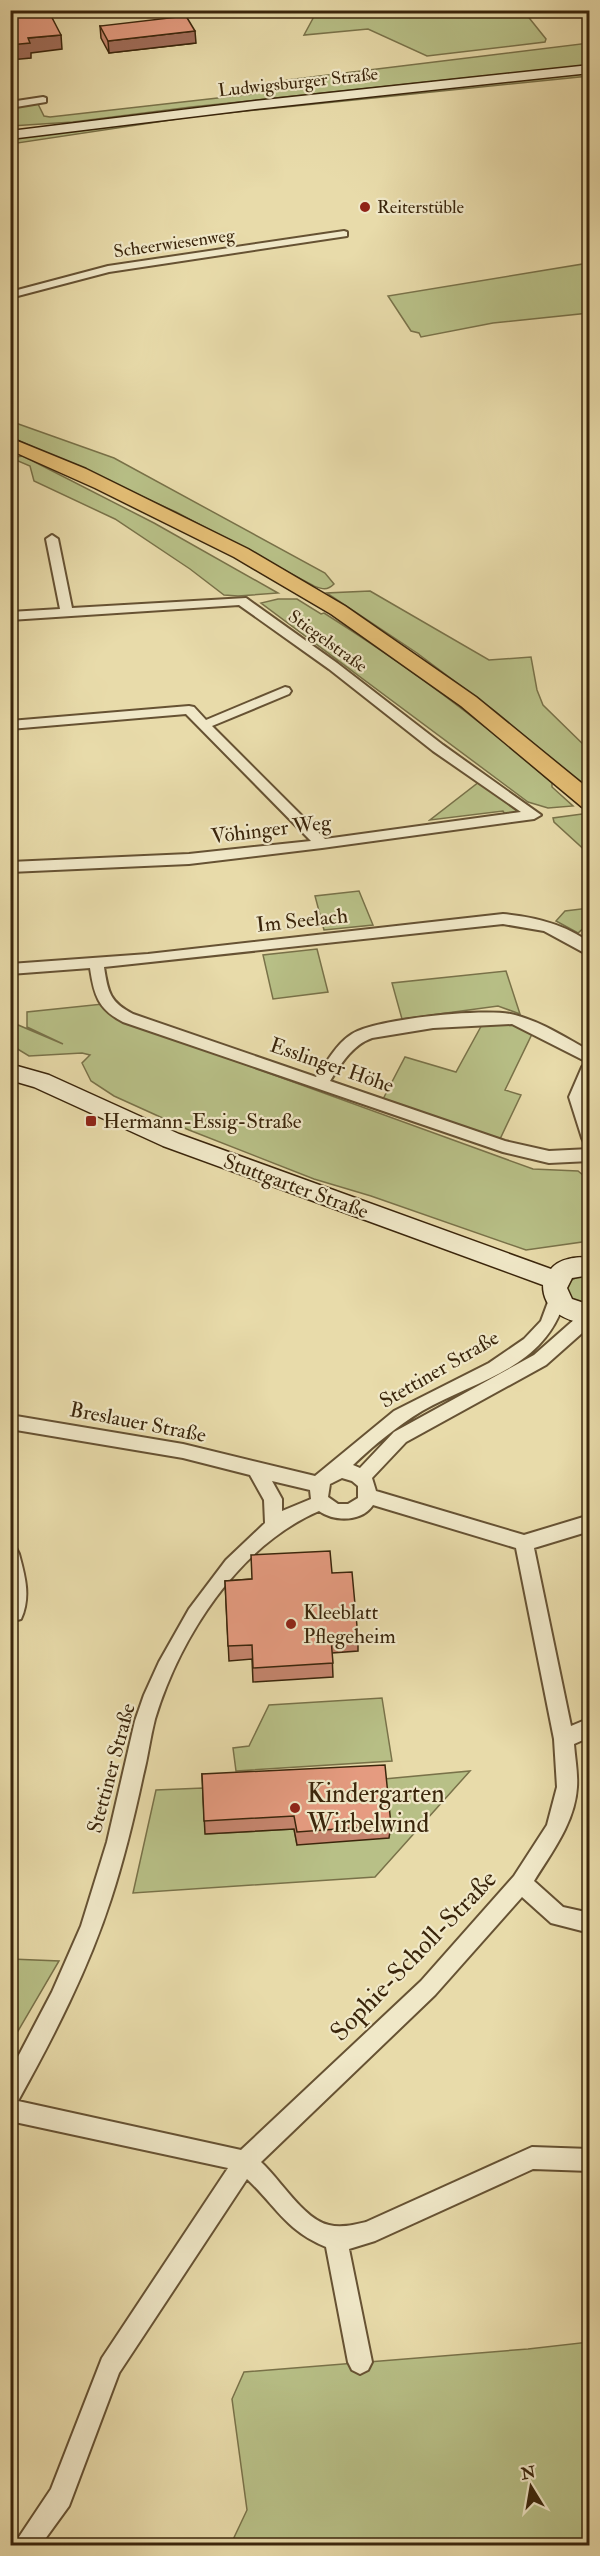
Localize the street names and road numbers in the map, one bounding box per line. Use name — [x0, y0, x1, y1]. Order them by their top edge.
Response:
street label: Ludwigsburger Straße — [217, 63, 380, 102]
street label: Scheerwiesenweg — [112, 223, 237, 263]
street label: Stiegelstraße — [284, 605, 372, 678]
street label: Vöhinger Weg — [209, 809, 333, 850]
street label: Im Seelach — [255, 902, 349, 939]
street label: Esslinger Höhe — [266, 1032, 398, 1099]
street label: Stuttgarter Straße — [220, 1148, 372, 1225]
street label: Stettiner Straße — [375, 1324, 504, 1414]
street label: Breslauer Straße — [67, 1396, 209, 1449]
street label: Stettiner Straße — [81, 1700, 142, 1836]
street label: Sophie-Scholl-Straße — [324, 1863, 504, 2049]

